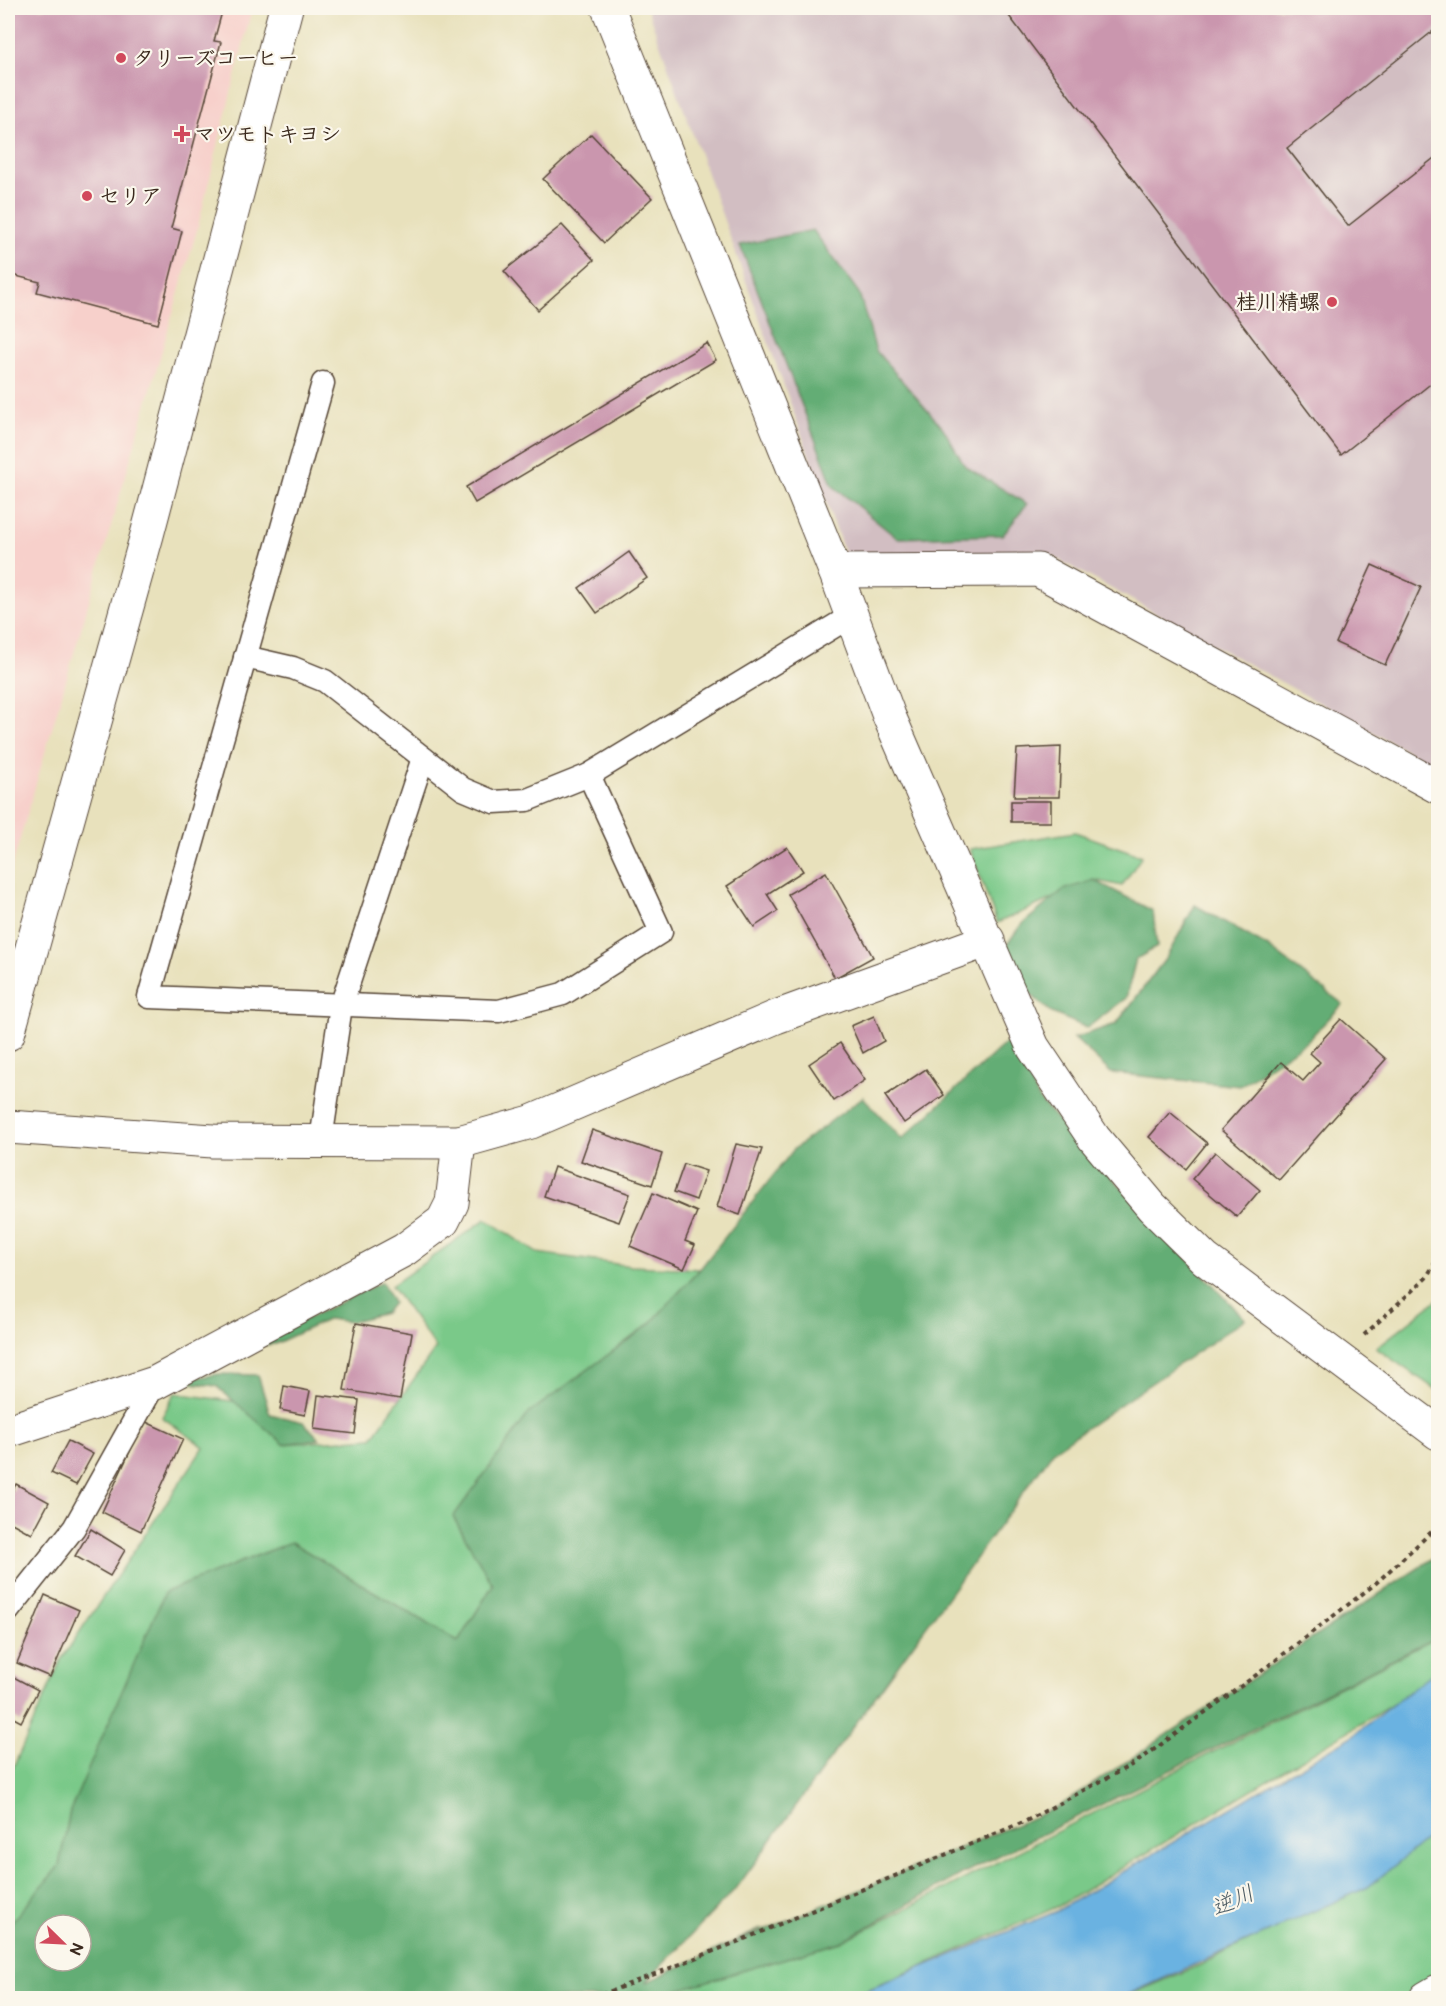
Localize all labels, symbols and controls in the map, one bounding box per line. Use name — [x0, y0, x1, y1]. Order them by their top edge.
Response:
place label: タリーズコーヒー — [133, 46, 298, 71]
marker: タリーズコーヒー — [114, 51, 128, 65]
place label: マツモトキヨシ — [194, 122, 341, 147]
marker: マツモトキヨシ — [175, 127, 189, 141]
place label: セリア — [99, 184, 162, 209]
marker: セリア — [80, 189, 94, 203]
place label: 桂川精螺 — [1236, 290, 1320, 315]
marker: 桂川精螺 — [1325, 295, 1339, 309]
water label: 逆川 — [1207, 1880, 1259, 1922]
north arrow — [33, 1913, 93, 1973]
text: N — [64, 1939, 86, 1958]

